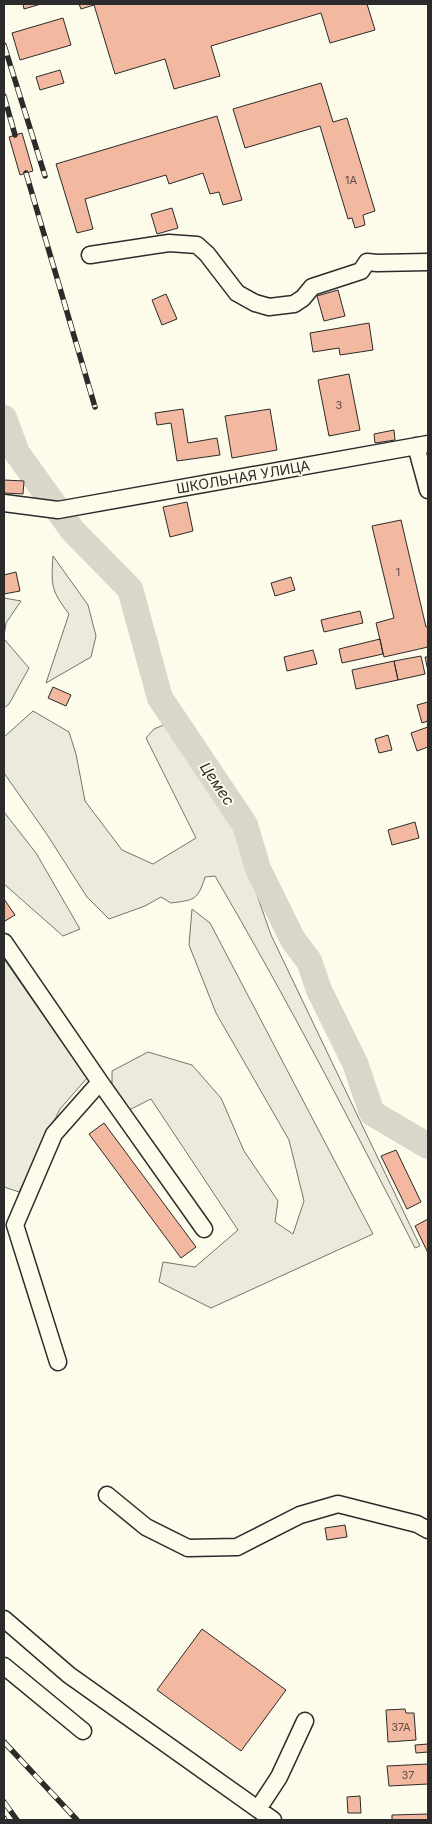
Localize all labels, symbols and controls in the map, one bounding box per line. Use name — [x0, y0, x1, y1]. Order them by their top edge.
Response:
house number: 1А — [345, 173, 357, 187]
house number: 3 — [336, 398, 343, 412]
street label: ШКОЛЬНАЯ УЛИЦА — [175, 456, 311, 497]
house number: 1 — [396, 565, 400, 579]
water label: Цемес — [196, 758, 239, 809]
house number: 37А — [391, 1720, 411, 1734]
house number: 37 — [401, 1768, 415, 1782]

